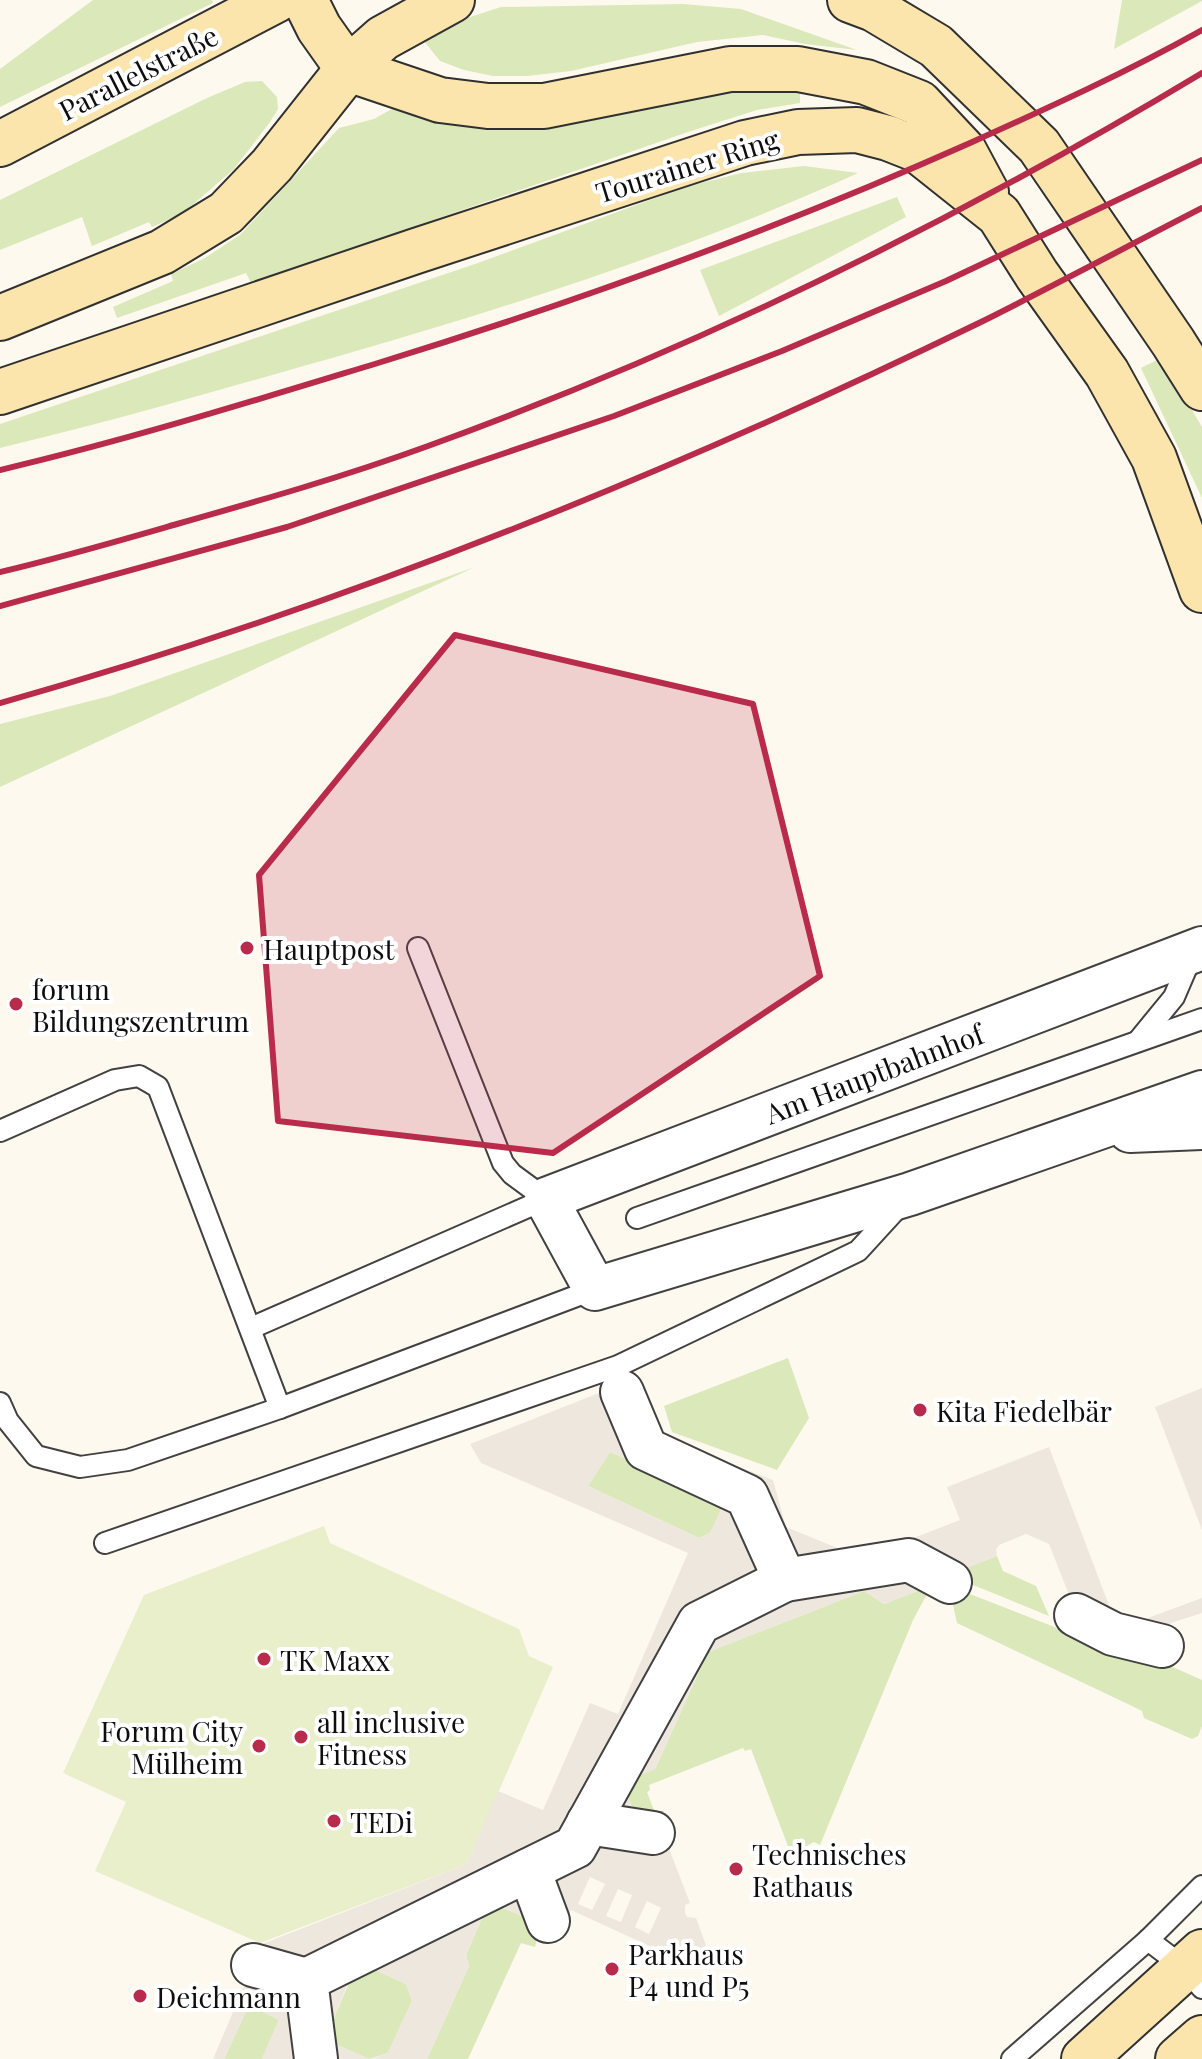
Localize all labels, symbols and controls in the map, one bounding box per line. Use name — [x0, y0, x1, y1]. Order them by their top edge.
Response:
street label: Parallelstraße — [52, 16, 224, 128]
street label: Tourainer Ring — [591, 120, 783, 210]
place label: Hauptpost — [263, 930, 396, 967]
marker: Hauptpost — [238, 939, 256, 957]
place label: forum Bildungszentrum — [32, 970, 249, 1039]
marker: forum Bildungszentrum — [7, 995, 25, 1013]
street label: Am Hauptbahnhof — [759, 1013, 991, 1132]
place label: Kita Fiedelbär — [936, 1392, 1112, 1429]
marker: Kita Fiedelbär — [911, 1401, 929, 1419]
place label: TK Maxx — [280, 1641, 390, 1678]
marker: TK Maxx — [255, 1650, 273, 1668]
place label: all inclusive Fitness — [317, 1703, 465, 1772]
place label: Forum City Mülheim — [100, 1712, 243, 1781]
marker: all inclusive Fitness — [292, 1728, 310, 1746]
marker: Forum City Mülheim — [250, 1737, 268, 1755]
place label: TEDi — [350, 1803, 413, 1840]
marker: TEDi — [325, 1812, 343, 1830]
place label: Technisches Rathaus — [752, 1835, 907, 1904]
marker: Technisches Rathaus — [727, 1860, 745, 1878]
place label: Parkhaus P4 und P5 — [628, 1935, 749, 2004]
marker: Parkhaus P4 und P5 — [603, 1960, 621, 1978]
place label: Deichmann — [156, 1978, 301, 2015]
marker: Deichmann — [131, 1987, 149, 2005]

